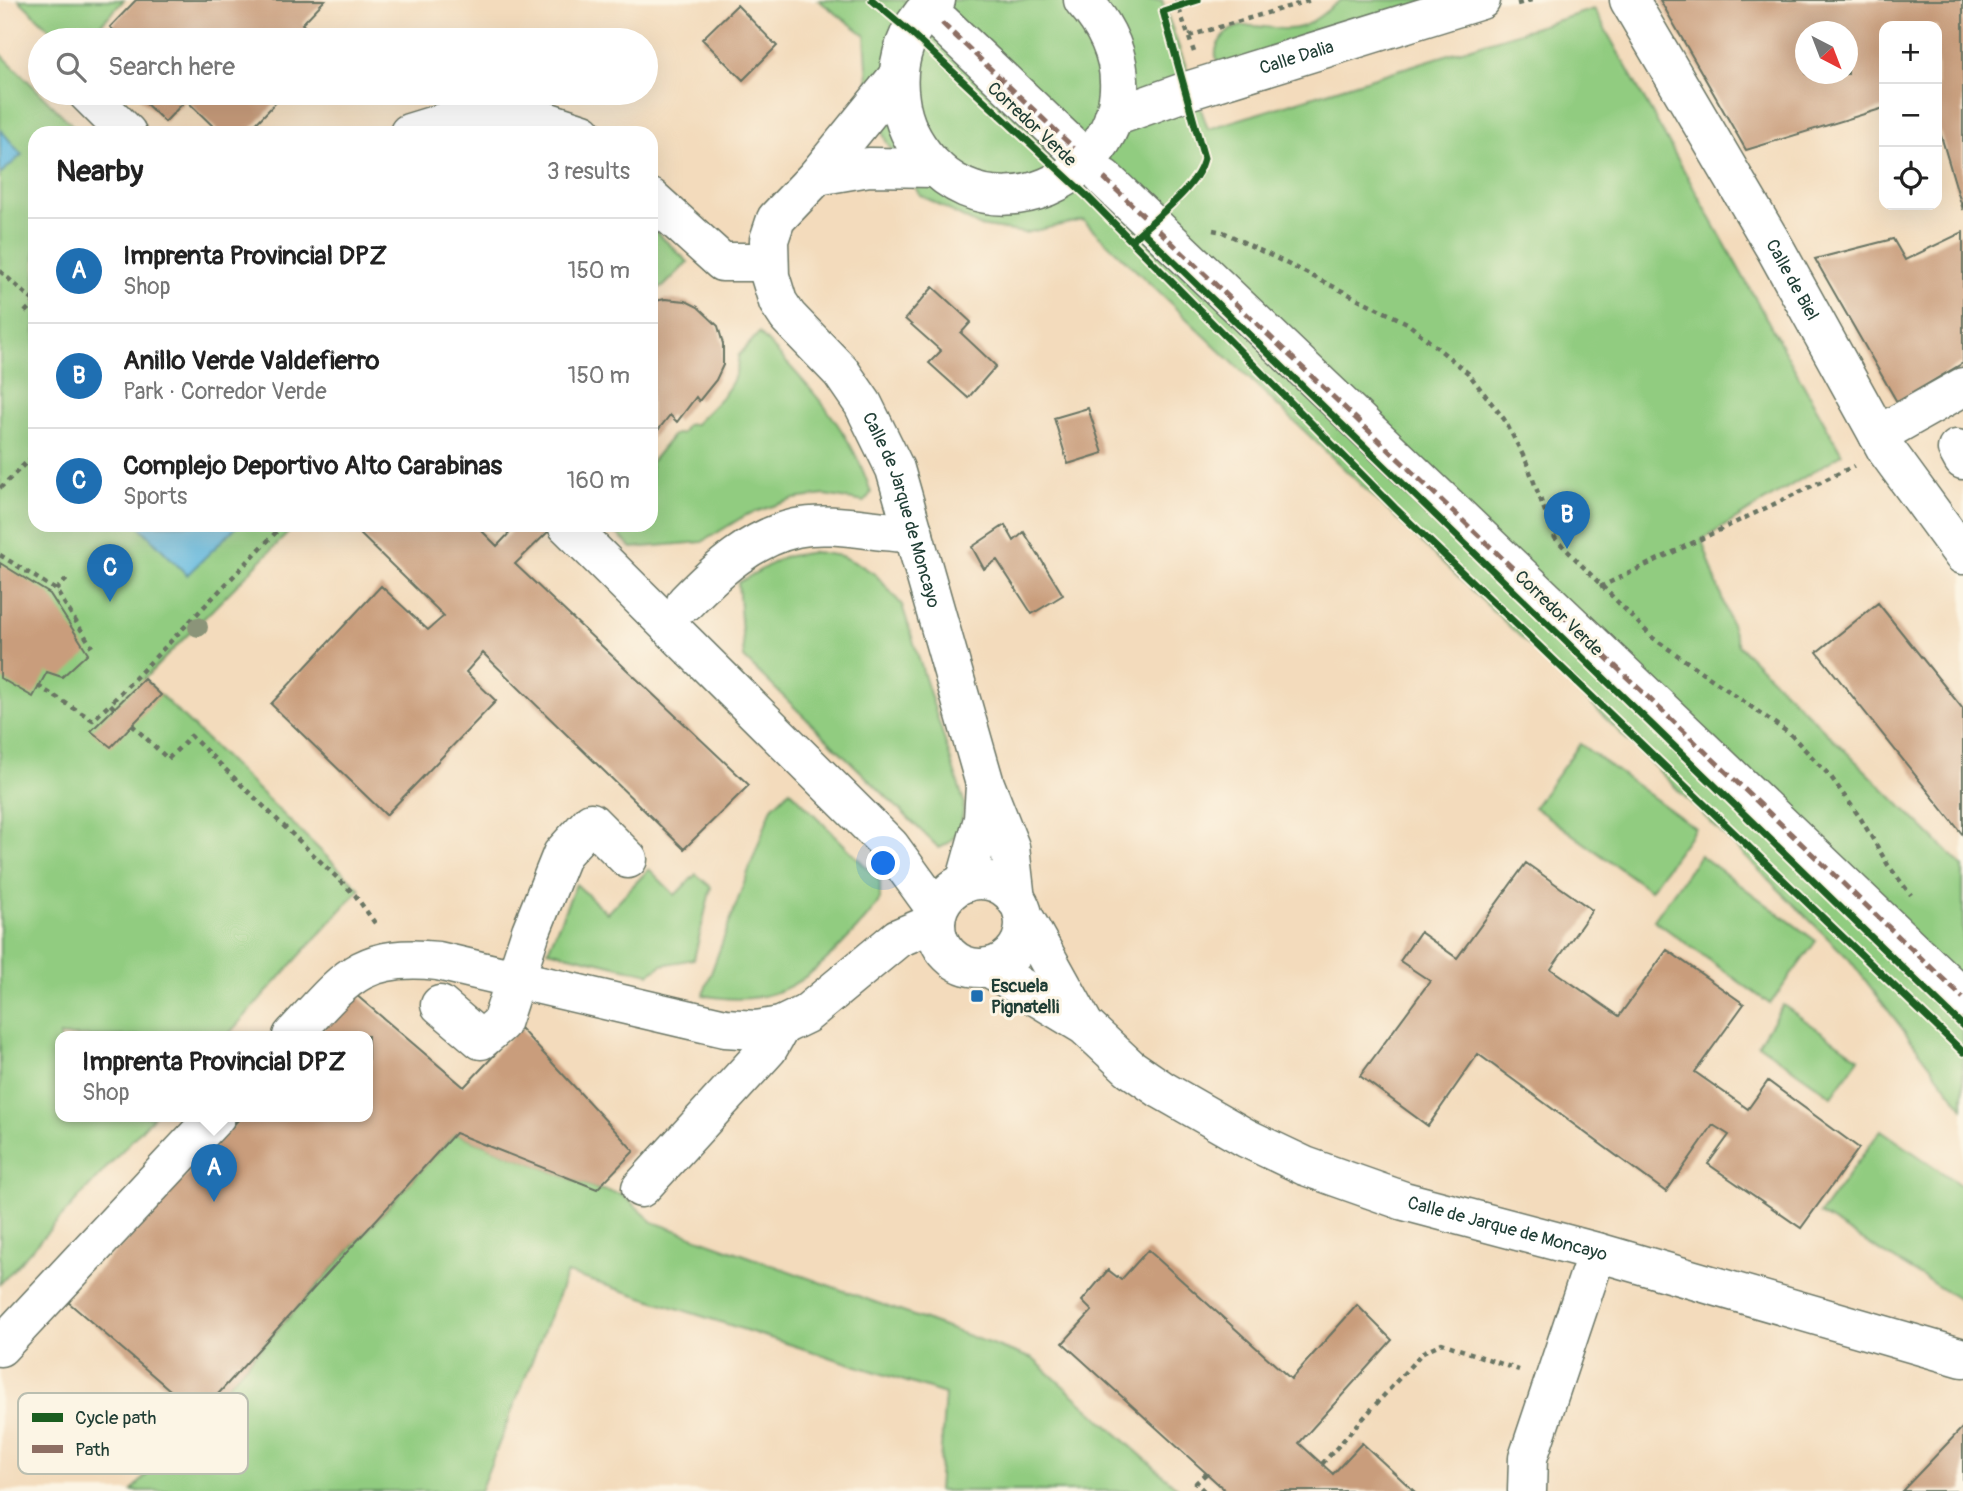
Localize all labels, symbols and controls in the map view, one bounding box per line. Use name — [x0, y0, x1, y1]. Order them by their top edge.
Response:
north arrow — [1795, 21, 1858, 84]
map controls — [1879, 21, 1942, 210]
button: + — [1879, 21, 1942, 84]
search box — [28, 28, 658, 105]
street label: Calle Dalia — [1257, 35, 1336, 80]
icon: search — [52, 48, 90, 86]
text: Search here — [108, 51, 235, 83]
street label: Corredor Verde — [982, 77, 1081, 172]
button: − — [1879, 84, 1942, 147]
button: locate — [1879, 147, 1942, 210]
text: Nearby — [56, 153, 143, 190]
text: 3 results — [547, 157, 630, 186]
street label: Calle de Biel — [1760, 235, 1824, 325]
text: Imprenta Provincial DPZ — [123, 240, 387, 272]
text: A — [72, 256, 86, 285]
text: 150 m — [567, 256, 630, 285]
text: Shop — [123, 272, 171, 301]
text: Anillo Verde Valdefierro — [123, 345, 380, 377]
text: B — [72, 361, 86, 390]
text: 150 m — [567, 361, 630, 390]
text: Park · Corredor Verde — [123, 377, 327, 406]
street label: Calle de Jarque de Moncayo — [857, 409, 945, 611]
text: Complejo Deportivo Alto Carabinas — [123, 450, 502, 482]
text: C — [72, 466, 86, 495]
text: 160 m — [566, 466, 630, 495]
text: Sports — [123, 482, 187, 511]
pin: B — [1544, 491, 1590, 549]
pin: C — [87, 544, 133, 602]
street label: Corredor Verde — [1510, 565, 1608, 661]
your location — [866, 846, 900, 880]
place label: Escuela Pignatelli — [991, 975, 1059, 1019]
marker: Escuela Pignatelli — [969, 988, 985, 1004]
popup — [55, 1031, 373, 1122]
text: Imprenta Provincial DPZ — [82, 1046, 346, 1078]
text: Shop — [82, 1078, 130, 1107]
pin: A — [191, 1144, 237, 1202]
street label: Calle de Jarque de Moncayo — [1405, 1191, 1610, 1266]
legend — [18, 1393, 248, 1474]
text: Cycle path — [75, 1406, 156, 1430]
text: Path — [75, 1438, 110, 1462]

